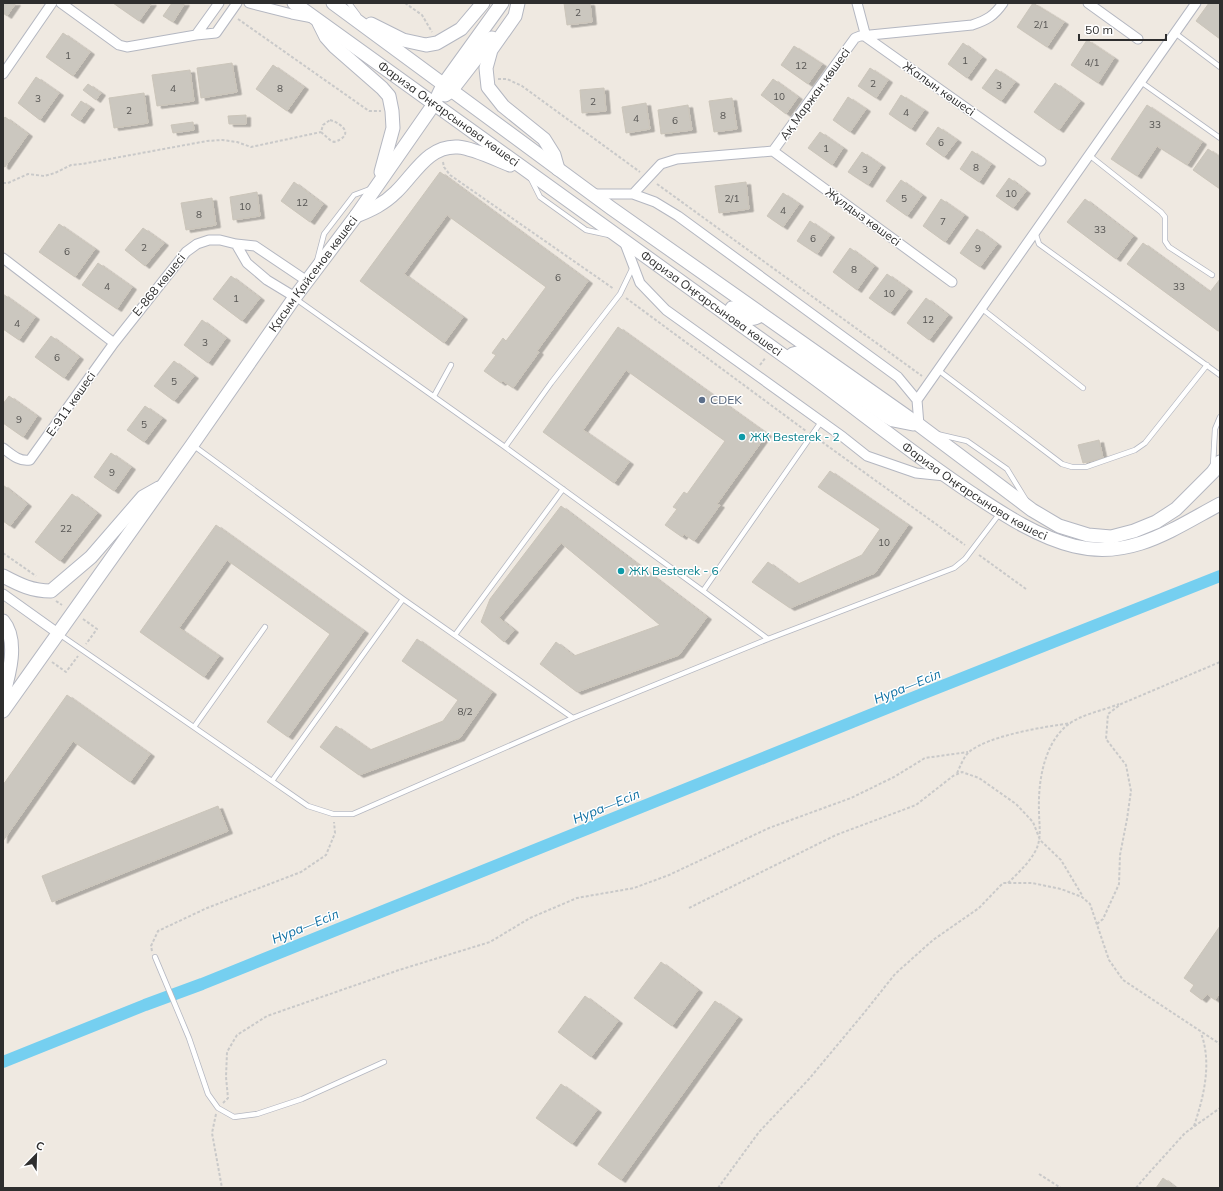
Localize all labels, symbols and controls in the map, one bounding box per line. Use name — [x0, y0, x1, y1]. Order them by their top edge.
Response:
house number: 2 — [575, 6, 581, 19]
scale bar — [1079, 16, 1166, 42]
house number: 2/1 — [1034, 18, 1048, 31]
text: 50 m — [1085, 22, 1113, 37]
street label: Ақ Маржан көшесі — [776, 45, 853, 143]
house number: 1 — [65, 49, 71, 62]
house number: 1 — [962, 54, 968, 67]
house number: 4/1 — [1085, 56, 1099, 69]
street label: Фариза Оңғарсынова көшесі — [375, 57, 522, 169]
street label: Жалын көшесі — [900, 58, 978, 119]
house number: 12 — [795, 59, 807, 72]
house number: 2 — [870, 77, 876, 90]
house number: 3 — [996, 79, 1002, 92]
house number: 4 — [170, 82, 176, 95]
house number: 8 — [277, 82, 283, 95]
house number: 10 — [773, 90, 785, 103]
house number: 3 — [35, 92, 41, 105]
house number: 2 — [590, 95, 596, 108]
house number: 2 — [126, 104, 132, 117]
house number: 4 — [903, 106, 909, 119]
house number: 8 — [720, 109, 726, 122]
house number: 4 — [633, 112, 639, 125]
house number: 6 — [672, 114, 678, 127]
house number: 33 — [1149, 118, 1161, 131]
house number: 6 — [938, 136, 944, 149]
house number: 1 — [823, 142, 829, 155]
house number: 8 — [973, 161, 979, 174]
house number: 3 — [862, 163, 868, 176]
street label: Жұлдыз көшесі — [823, 184, 904, 249]
house number: 10 — [1005, 187, 1017, 200]
house number: 2/1 — [725, 192, 739, 205]
house number: 5 — [901, 192, 907, 205]
house number: 12 — [296, 196, 308, 209]
house number: 10 — [239, 200, 251, 213]
house number: 4 — [780, 204, 786, 217]
house number: 8 — [196, 208, 202, 221]
street label: Қасым Қайсенов көшесі — [265, 213, 360, 334]
house number: 7 — [940, 215, 946, 228]
house number: 33 — [1094, 223, 1106, 236]
house number: 6 — [810, 232, 816, 245]
house number: 2 — [141, 241, 147, 254]
house number: 9 — [975, 242, 981, 255]
house number: 6 — [64, 245, 70, 258]
street label: Фариза Оңғарсынова көшесі — [638, 247, 785, 359]
street label: Е-868 көшесі — [129, 250, 188, 319]
house number: 8 — [851, 263, 857, 276]
house number: 6 — [555, 271, 561, 284]
house number: 4 — [104, 280, 110, 293]
house number: 33 — [1173, 280, 1185, 293]
house number: 10 — [883, 287, 895, 300]
house number: 1 — [233, 292, 239, 305]
house number: 12 — [922, 313, 934, 326]
house number: 4 — [14, 317, 20, 330]
house number: 3 — [202, 336, 208, 349]
house number: 6 — [54, 351, 60, 364]
street label: Е-911 көшесі — [43, 368, 98, 439]
house number: 5 — [171, 375, 177, 388]
place label: CDEK — [710, 392, 742, 407]
marker: CDEK — [697, 395, 707, 405]
house number: 9 — [16, 413, 22, 426]
house number: 5 — [141, 418, 147, 431]
place label: ЖК Besterek - 2 — [750, 429, 840, 444]
marker: ЖК Besterek - 2 — [737, 432, 747, 442]
street label: Фариза Оңғарсынова көшесі — [899, 438, 1050, 543]
house number: 9 — [109, 466, 115, 479]
house number: 22 — [60, 522, 72, 535]
house number: 10 — [878, 536, 890, 549]
place label: ЖК Besterek - 6 — [629, 563, 719, 578]
marker: ЖК Besterek - 6 — [616, 566, 626, 576]
water label: Нура—Есіл — [871, 665, 943, 707]
house number: 8/2 — [458, 705, 472, 718]
water label: Нура—Есіл — [570, 785, 642, 827]
water label: Нура—Есіл — [269, 905, 341, 947]
north arrow — [16, 1135, 56, 1175]
text: С — [34, 1138, 47, 1154]

